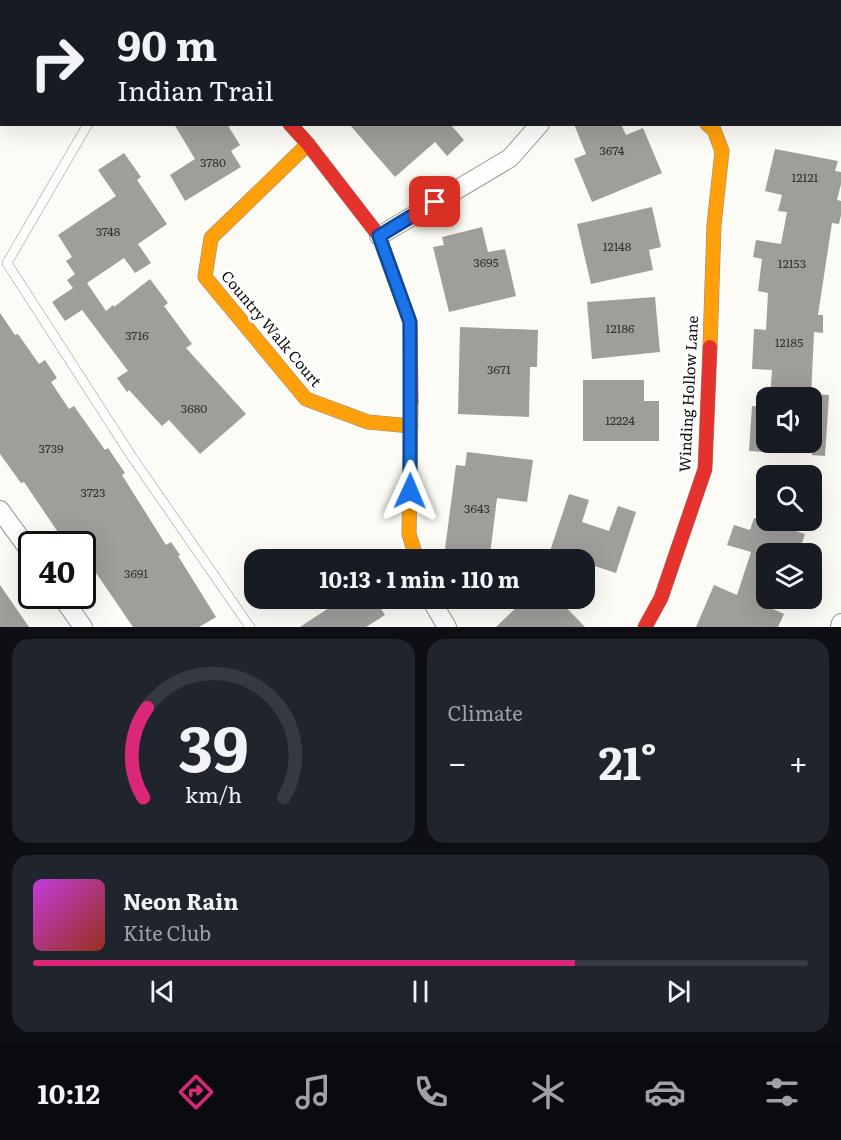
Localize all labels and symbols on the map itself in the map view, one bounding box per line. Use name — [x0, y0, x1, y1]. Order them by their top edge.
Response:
house number: 3674 — [600, 141, 625, 159]
house number: 3780 — [200, 153, 226, 171]
house number: 12121 — [792, 168, 819, 186]
pin — [409, 176, 460, 227]
house number: 3748 — [96, 222, 121, 240]
house number: 12148 — [603, 237, 632, 255]
house number: 3695 — [473, 253, 499, 271]
house number: 12153 — [778, 254, 806, 272]
street label: Country Walk Court — [216, 265, 328, 391]
street label: Winding Hollow Lane — [672, 315, 703, 473]
house number: 12186 — [606, 319, 635, 337]
house number: 3716 — [125, 326, 149, 344]
house number: 12185 — [775, 333, 803, 351]
house number: 3671 — [487, 360, 511, 378]
house number: 3680 — [181, 399, 207, 417]
house number: 12224 — [605, 411, 635, 429]
house number: 3739 — [39, 439, 63, 457]
position arrow — [378, 459, 442, 523]
house number: 3723 — [81, 483, 105, 501]
house number: 3643 — [464, 499, 490, 517]
speed limit sign: 40 — [18, 531, 96, 609]
house number: 3691 — [124, 564, 148, 582]

